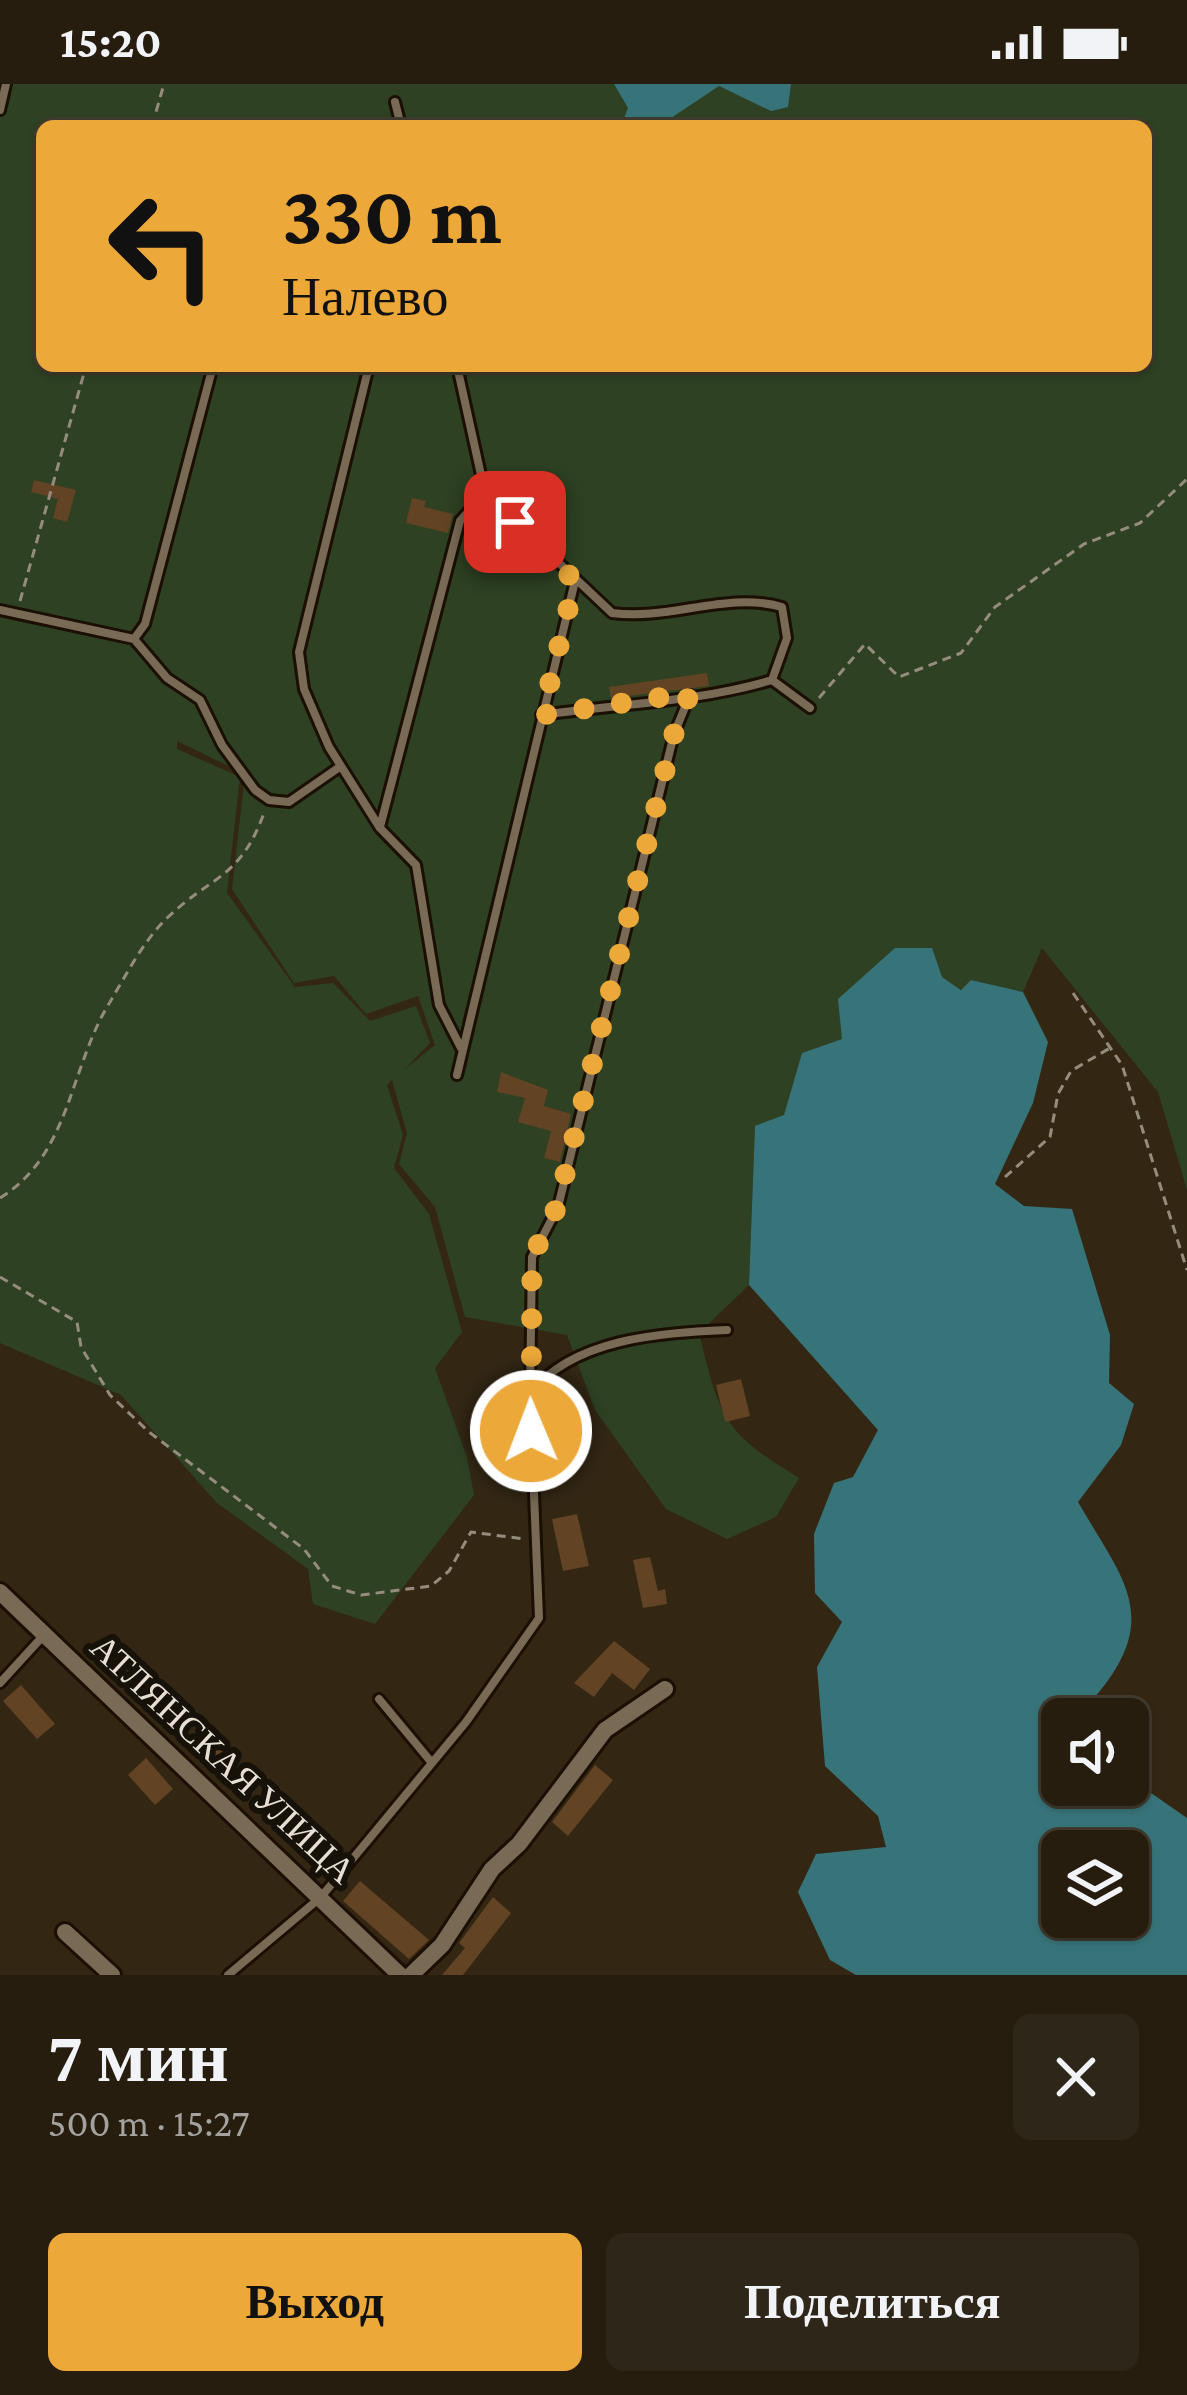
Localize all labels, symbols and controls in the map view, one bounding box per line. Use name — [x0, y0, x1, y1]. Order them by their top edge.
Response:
text: 15:20 — [60, 17, 162, 67]
icon: left — [84, 168, 240, 324]
text: 330 m — [282, 168, 502, 261]
text: Налево — [282, 267, 448, 327]
pin — [464, 471, 566, 573]
icon: arrive — [482, 489, 548, 555]
position arrow — [468, 1368, 594, 1494]
street label: АТЛЯНСКАЯ УЛИЦА — [83, 1626, 363, 1892]
map controls — [1041, 1698, 1149, 1938]
button: sound — [1041, 1698, 1149, 1806]
button: layers — [1041, 1830, 1149, 1938]
button: close — [1013, 2014, 1139, 2140]
text: 7 мин — [48, 2016, 229, 2096]
text: 500 m · 15:27 — [48, 2101, 249, 2144]
button: Выход — [48, 2233, 582, 2371]
button: Поделиться — [606, 2233, 1139, 2371]

